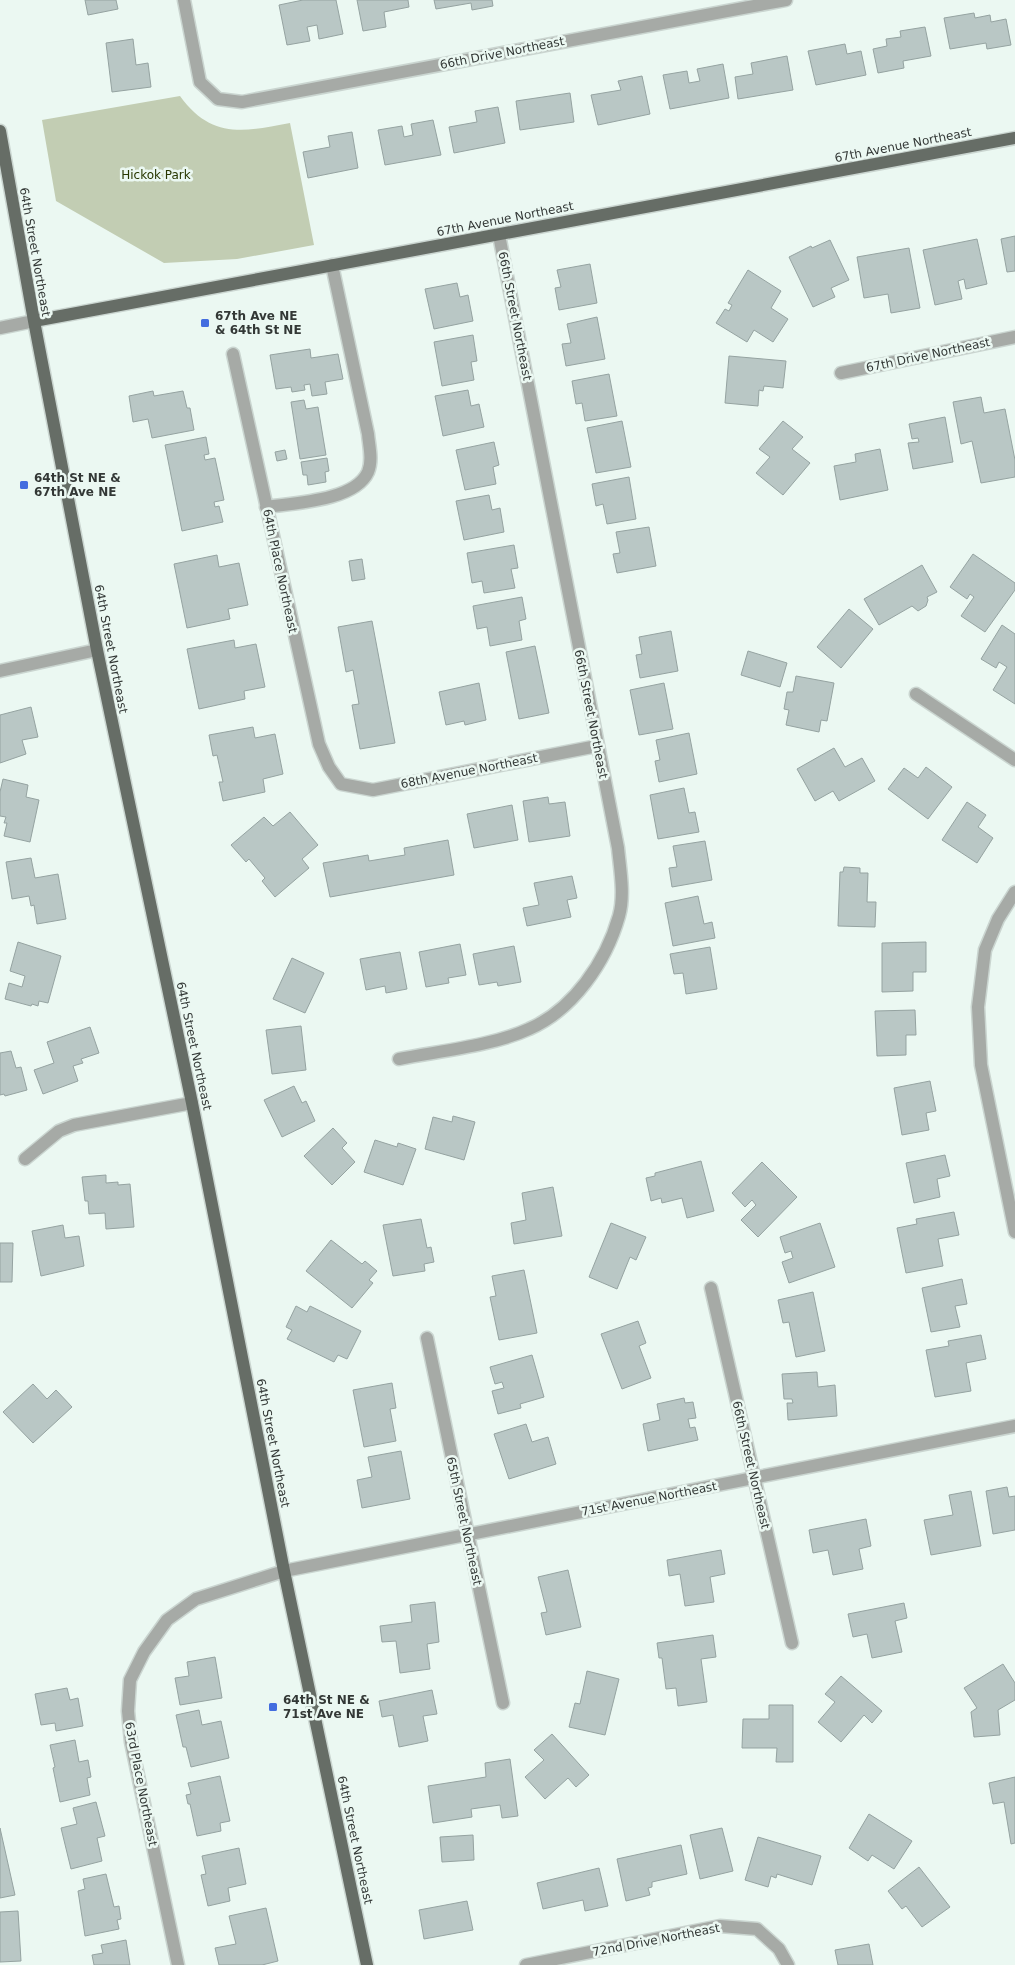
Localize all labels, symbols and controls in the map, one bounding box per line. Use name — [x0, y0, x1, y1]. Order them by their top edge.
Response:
street label: 66th Drive Northeast — [439, 34, 566, 72]
street label: 67th Avenue Northeast — [833, 125, 973, 165]
park label: Hickok Park — [121, 168, 191, 182]
street label: 64th Street Northeast — [17, 186, 53, 318]
street label: 67th Avenue Northeast — [435, 199, 575, 239]
street label: 66th Street Northeast — [496, 250, 534, 382]
place label: 67th Ave NE & 64th St NE — [215, 309, 302, 337]
marker: 67th Ave NE & 64th St NE — [199, 317, 211, 329]
street label: 67th Drive Northeast — [865, 335, 992, 375]
place label: 64th St NE & 67th Ave NE — [34, 471, 121, 499]
marker: 64th St NE & 67th Ave NE — [18, 479, 30, 491]
street label: 64th Place Northeast — [260, 508, 300, 635]
street label: 64th Street Northeast — [92, 583, 130, 715]
street label: 66th Street Northeast — [572, 648, 610, 780]
street label: 68th Avenue Northeast — [399, 751, 539, 791]
street label: 64th Street Northeast — [174, 981, 215, 1112]
street label: 64th Street Northeast — [254, 1377, 292, 1509]
street label: 66th Street Northeast — [729, 1400, 773, 1531]
street label: 65th Street Northeast — [444, 1456, 485, 1587]
street label: 71st Avenue Northeast — [580, 1479, 718, 1519]
place label: 64th St NE & 71st Ave NE — [283, 1693, 370, 1721]
marker: 64th St NE & 71st Ave NE — [267, 1701, 279, 1713]
street label: 63rd Place Northeast — [122, 1721, 160, 1848]
street label: 64th Street Northeast — [335, 1775, 376, 1906]
street label: 72nd Drive Northeast — [591, 1921, 721, 1959]

